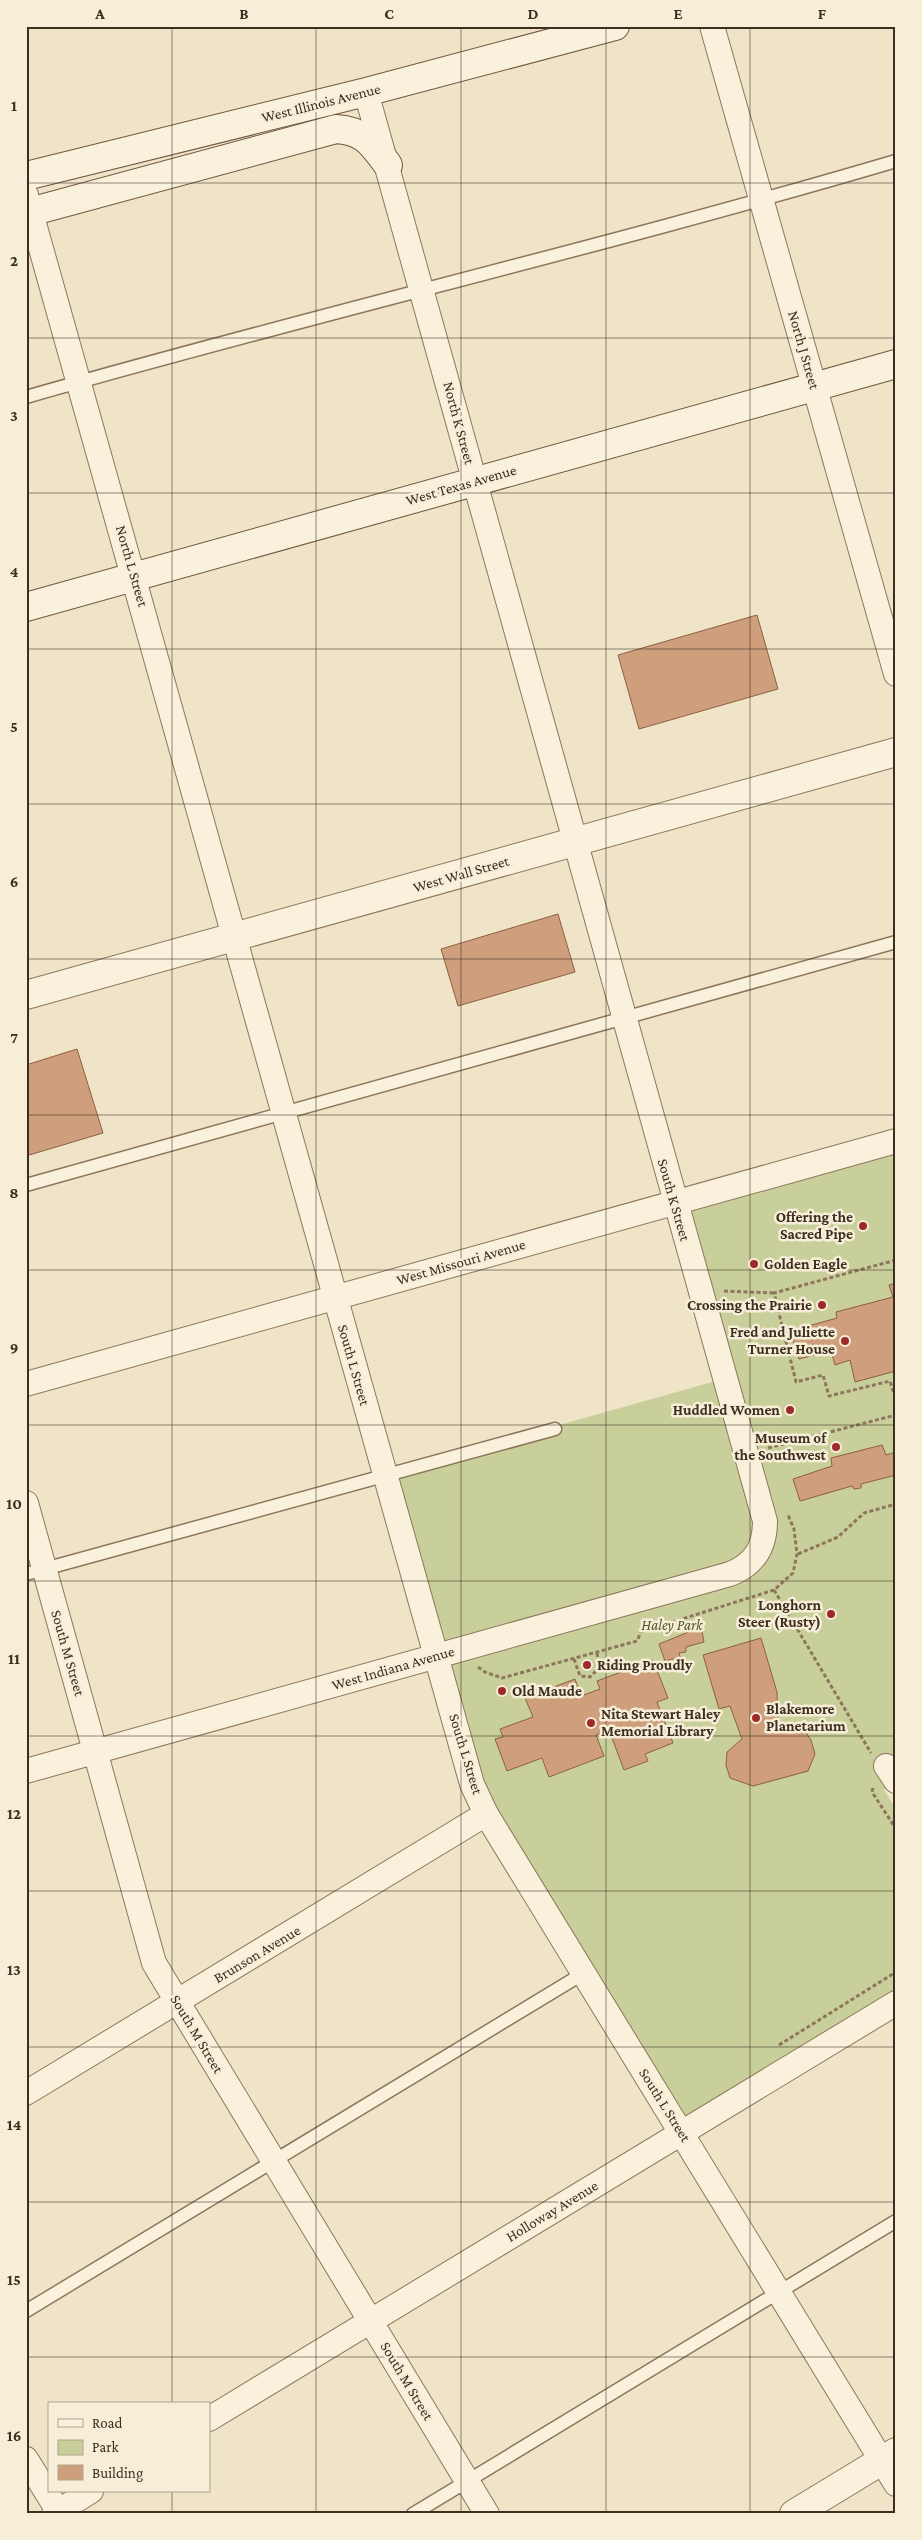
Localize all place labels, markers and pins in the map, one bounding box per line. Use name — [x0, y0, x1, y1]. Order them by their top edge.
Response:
place label: Offering the Sacred Pipe — [776, 1209, 853, 1242]
marker: Offering the Sacred Pipe — [857, 1220, 869, 1232]
place label: Golden Eagle — [764, 1256, 847, 1272]
marker: Golden Eagle — [748, 1258, 760, 1270]
place label: Crossing the Prairie — [687, 1297, 812, 1313]
marker: Crossing the Prairie — [816, 1299, 828, 1311]
place label: Fred and Juliette Turner House — [730, 1324, 835, 1357]
marker: Fred and Juliette Turner House — [839, 1335, 851, 1347]
place label: Huddled Women — [673, 1402, 780, 1418]
marker: Huddled Women — [784, 1404, 796, 1416]
place label: Museum of the Southwest — [734, 1430, 827, 1463]
marker: Museum of the Southwest — [830, 1441, 842, 1453]
place label: Longhorn Steer (Rusty) — [738, 1597, 821, 1631]
marker: Longhorn Steer (Rusty) — [825, 1608, 837, 1620]
place label: Riding Proudly — [597, 1657, 693, 1673]
marker: Riding Proudly — [581, 1659, 593, 1671]
place label: Old Maude — [512, 1683, 582, 1699]
marker: Old Maude — [496, 1685, 508, 1697]
place label: Blakemore Planetarium — [766, 1701, 846, 1734]
place label: Nita Stewart Haley Memorial Library — [601, 1706, 721, 1739]
marker: Blakemore Planetarium — [750, 1712, 762, 1724]
marker: Nita Stewart Haley Memorial Library — [585, 1717, 597, 1729]

